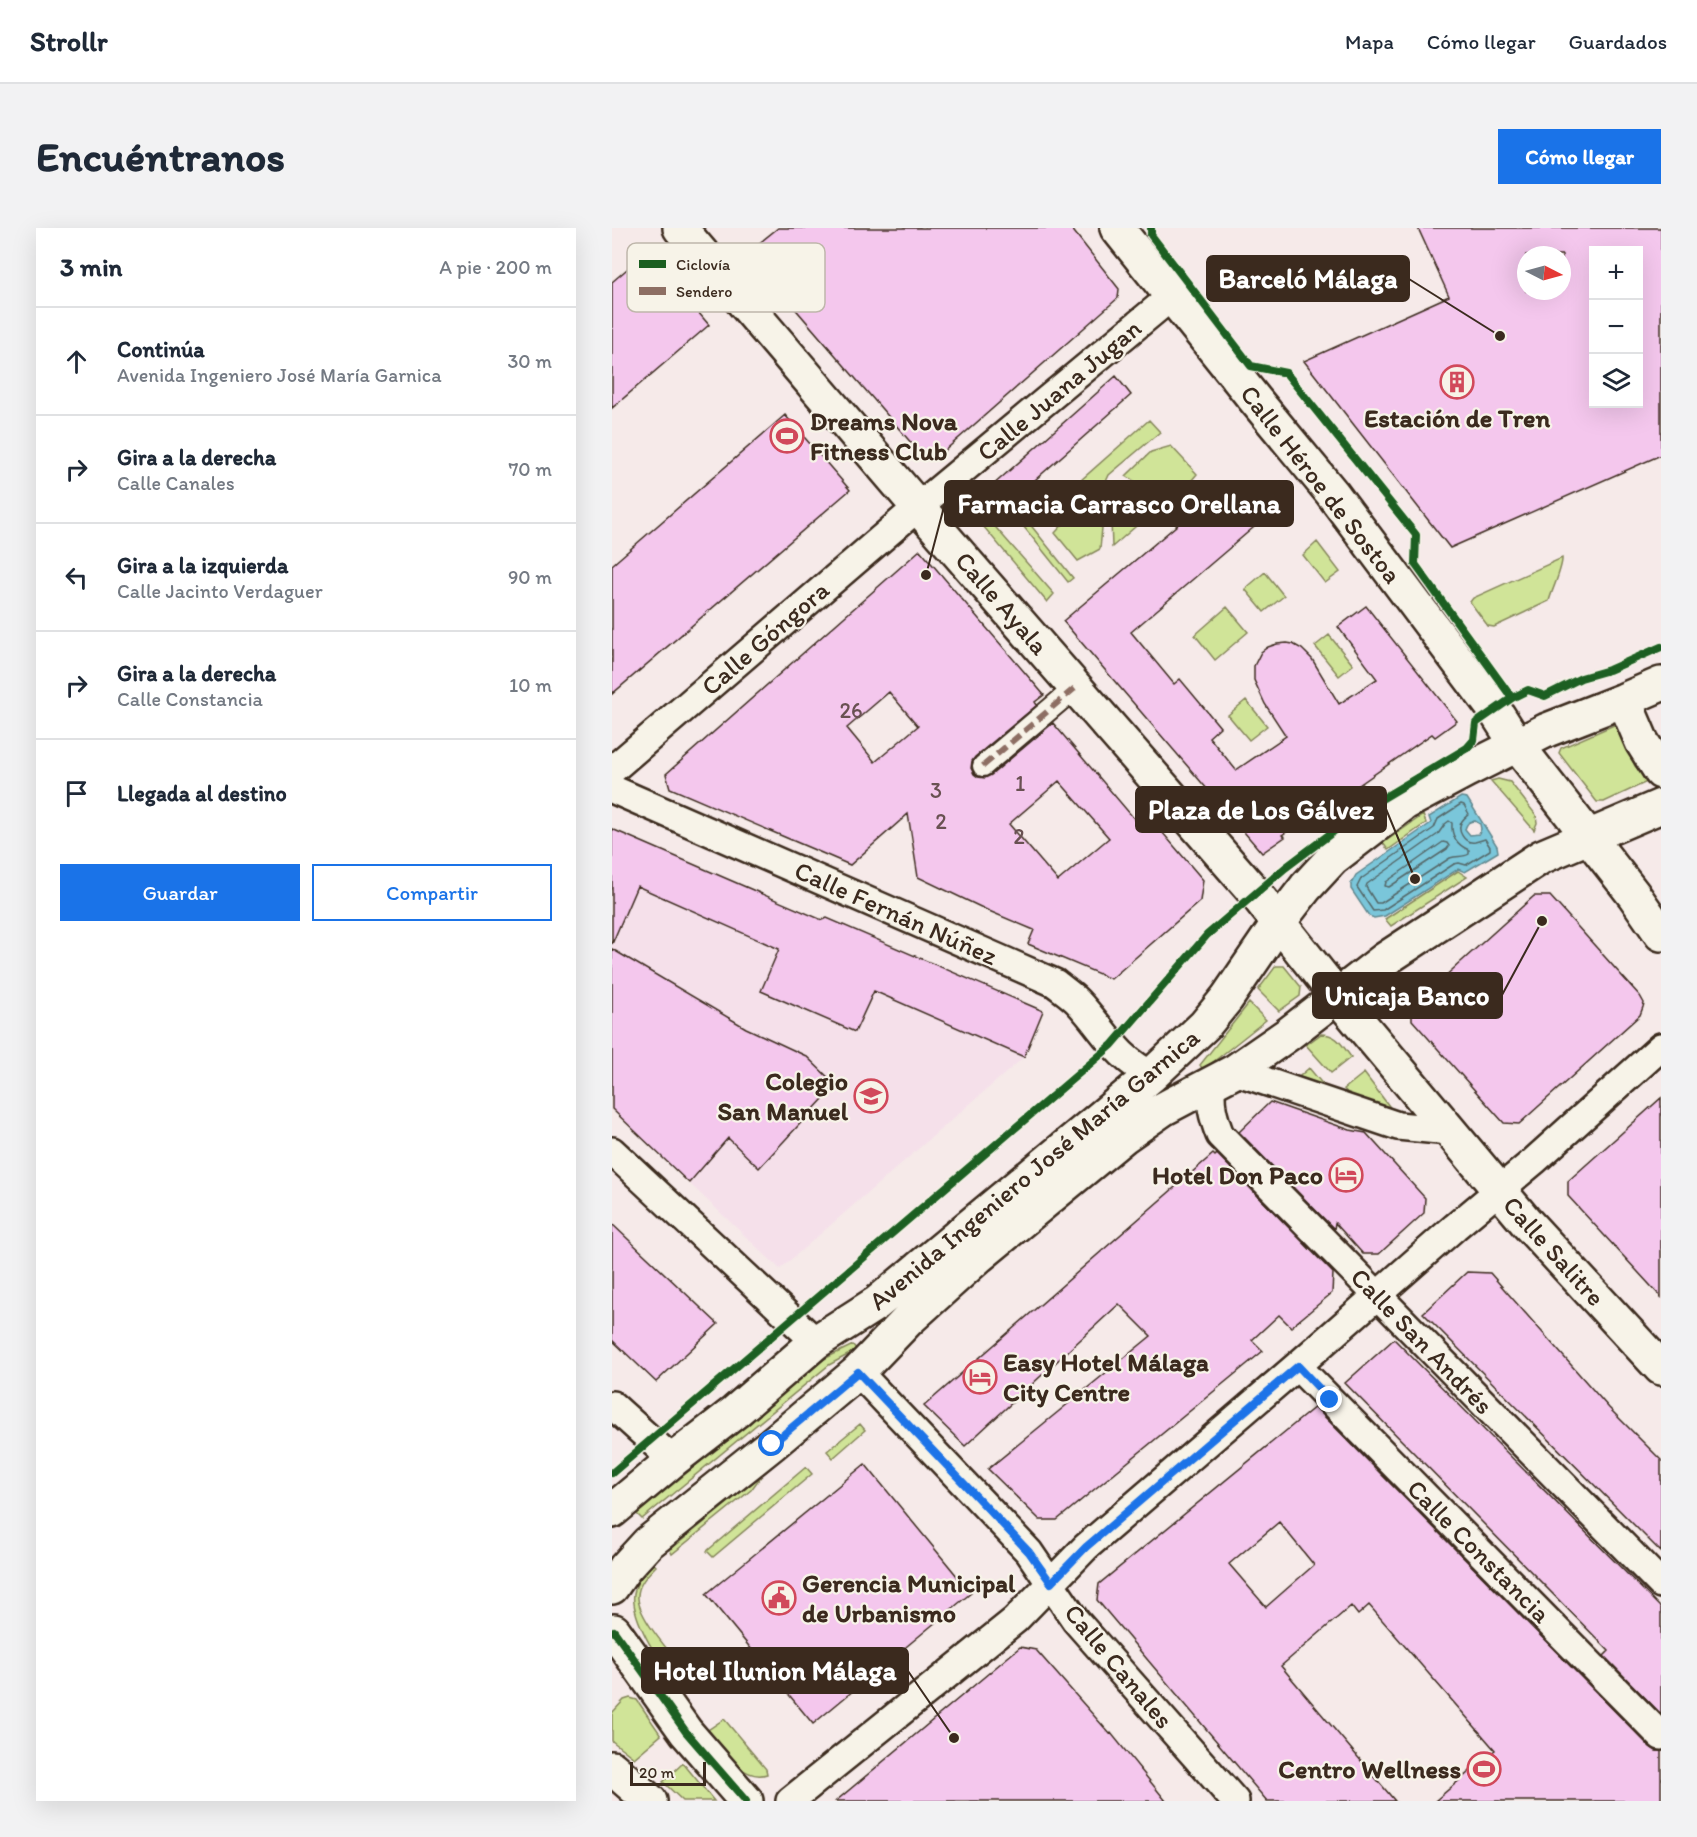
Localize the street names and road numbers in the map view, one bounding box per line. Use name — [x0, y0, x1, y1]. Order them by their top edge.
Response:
street label: Calle Juana Jugan — [970, 312, 1148, 468]
street label: Calle Héroe de Sostoa — [1234, 378, 1409, 590]
street label: Calle Ayala — [948, 545, 1056, 662]
street label: Calle Góngora — [694, 573, 836, 702]
street label: Calle Fernán Núñez — [790, 854, 1002, 972]
street label: Avenida Ingeniero José María Garnica — [862, 1021, 1206, 1317]
street label: Calle Salitre — [1496, 1189, 1612, 1313]
street label: Calle San Andrés — [1344, 1261, 1500, 1421]
street label: Calle Constancia — [1401, 1473, 1558, 1630]
street label: Calle Canales — [1058, 1597, 1180, 1735]

